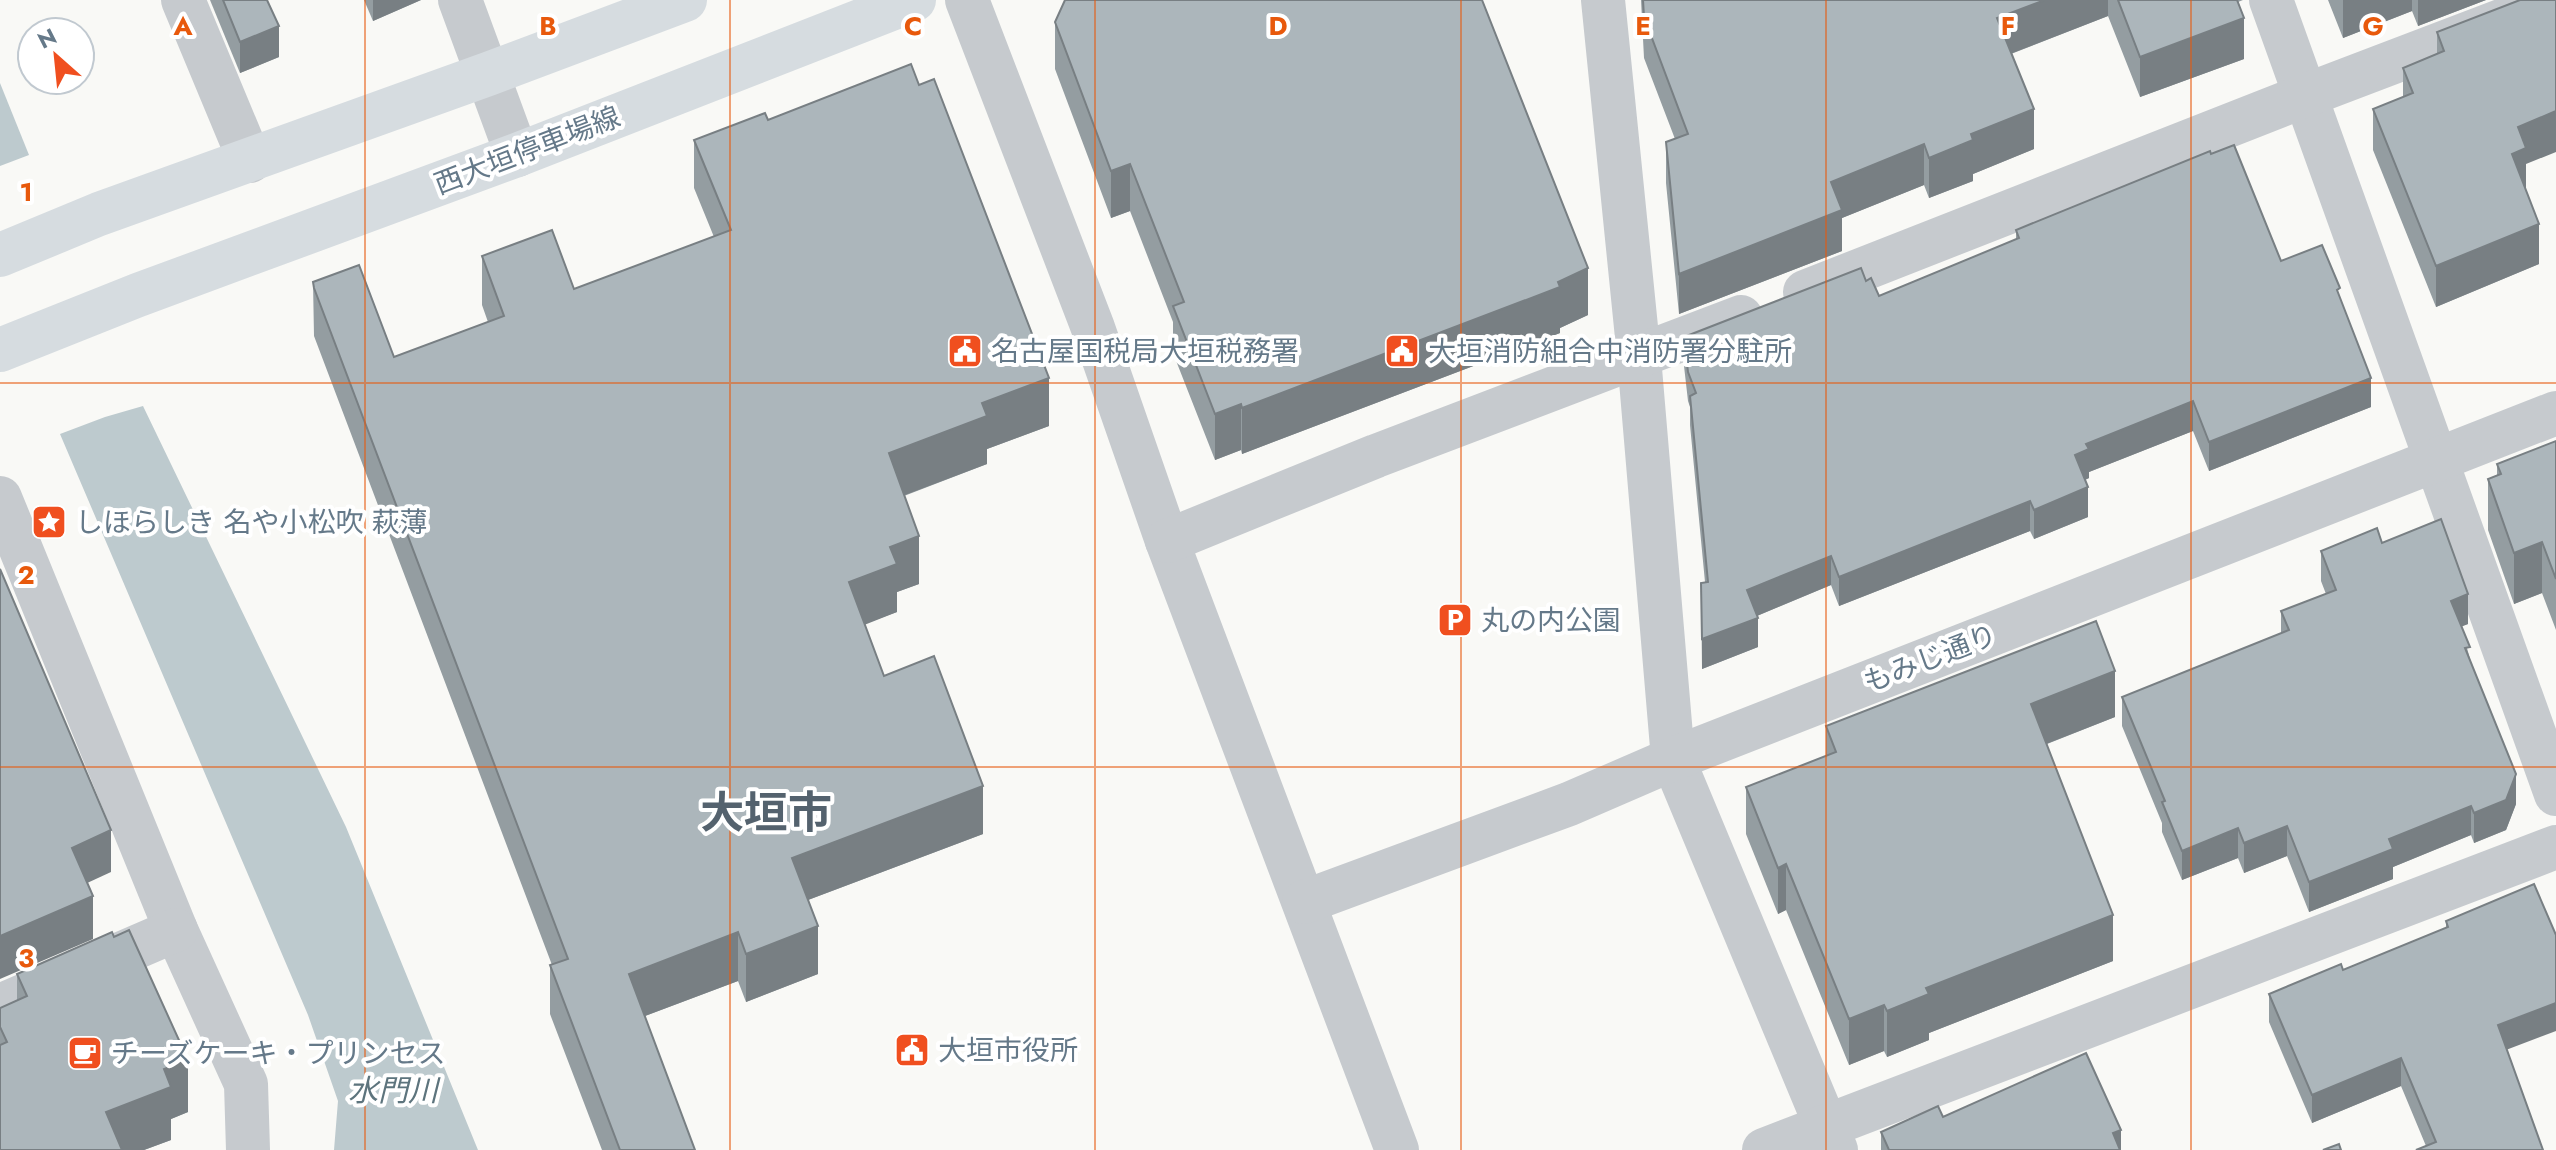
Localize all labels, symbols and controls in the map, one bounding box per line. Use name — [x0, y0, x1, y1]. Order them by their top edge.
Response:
text: A — [172, 7, 193, 45]
text: B — [539, 7, 557, 45]
text: C — [904, 7, 922, 45]
text: D — [1268, 7, 1288, 45]
text: E — [1635, 7, 1651, 45]
text: F — [2001, 7, 2015, 45]
text: G — [2362, 7, 2384, 45]
north arrow — [16, 16, 96, 96]
text: N — [32, 20, 62, 56]
street label: 西大垣停車場線 — [428, 96, 626, 205]
text: 1 — [19, 173, 33, 211]
place label: 名古屋国税局大垣税務署 — [991, 331, 1299, 372]
place label: 大垣消防組合中消防署分駐所 — [1428, 331, 1792, 372]
public building icon: 名古屋国税局大垣税務署 — [946, 332, 984, 370]
public building icon: 大垣消防組合中消防署分駐所 — [1383, 332, 1421, 370]
place label: しほらしき 名や小松吹 萩薄 — [75, 502, 428, 543]
place icon: しほらしき 名や小松吹 萩薄 — [30, 503, 68, 541]
text: 2 — [17, 556, 35, 594]
place label: 丸の内公園 — [1481, 600, 1621, 641]
parking icon: 丸の内公園 — [1436, 601, 1474, 639]
street label: もみじ通り — [1857, 614, 2003, 703]
district label: 大垣市 — [700, 781, 832, 845]
text: 3 — [18, 939, 34, 977]
place label: 大垣市役所 — [938, 1030, 1078, 1071]
public building icon: 大垣市役所 — [893, 1031, 931, 1069]
place label: チーズケーキ・プリンセス — [111, 1033, 446, 1074]
cafe icon: チーズケーキ・プリンセス — [66, 1034, 104, 1072]
water label: 水門川 — [348, 1069, 441, 1112]

